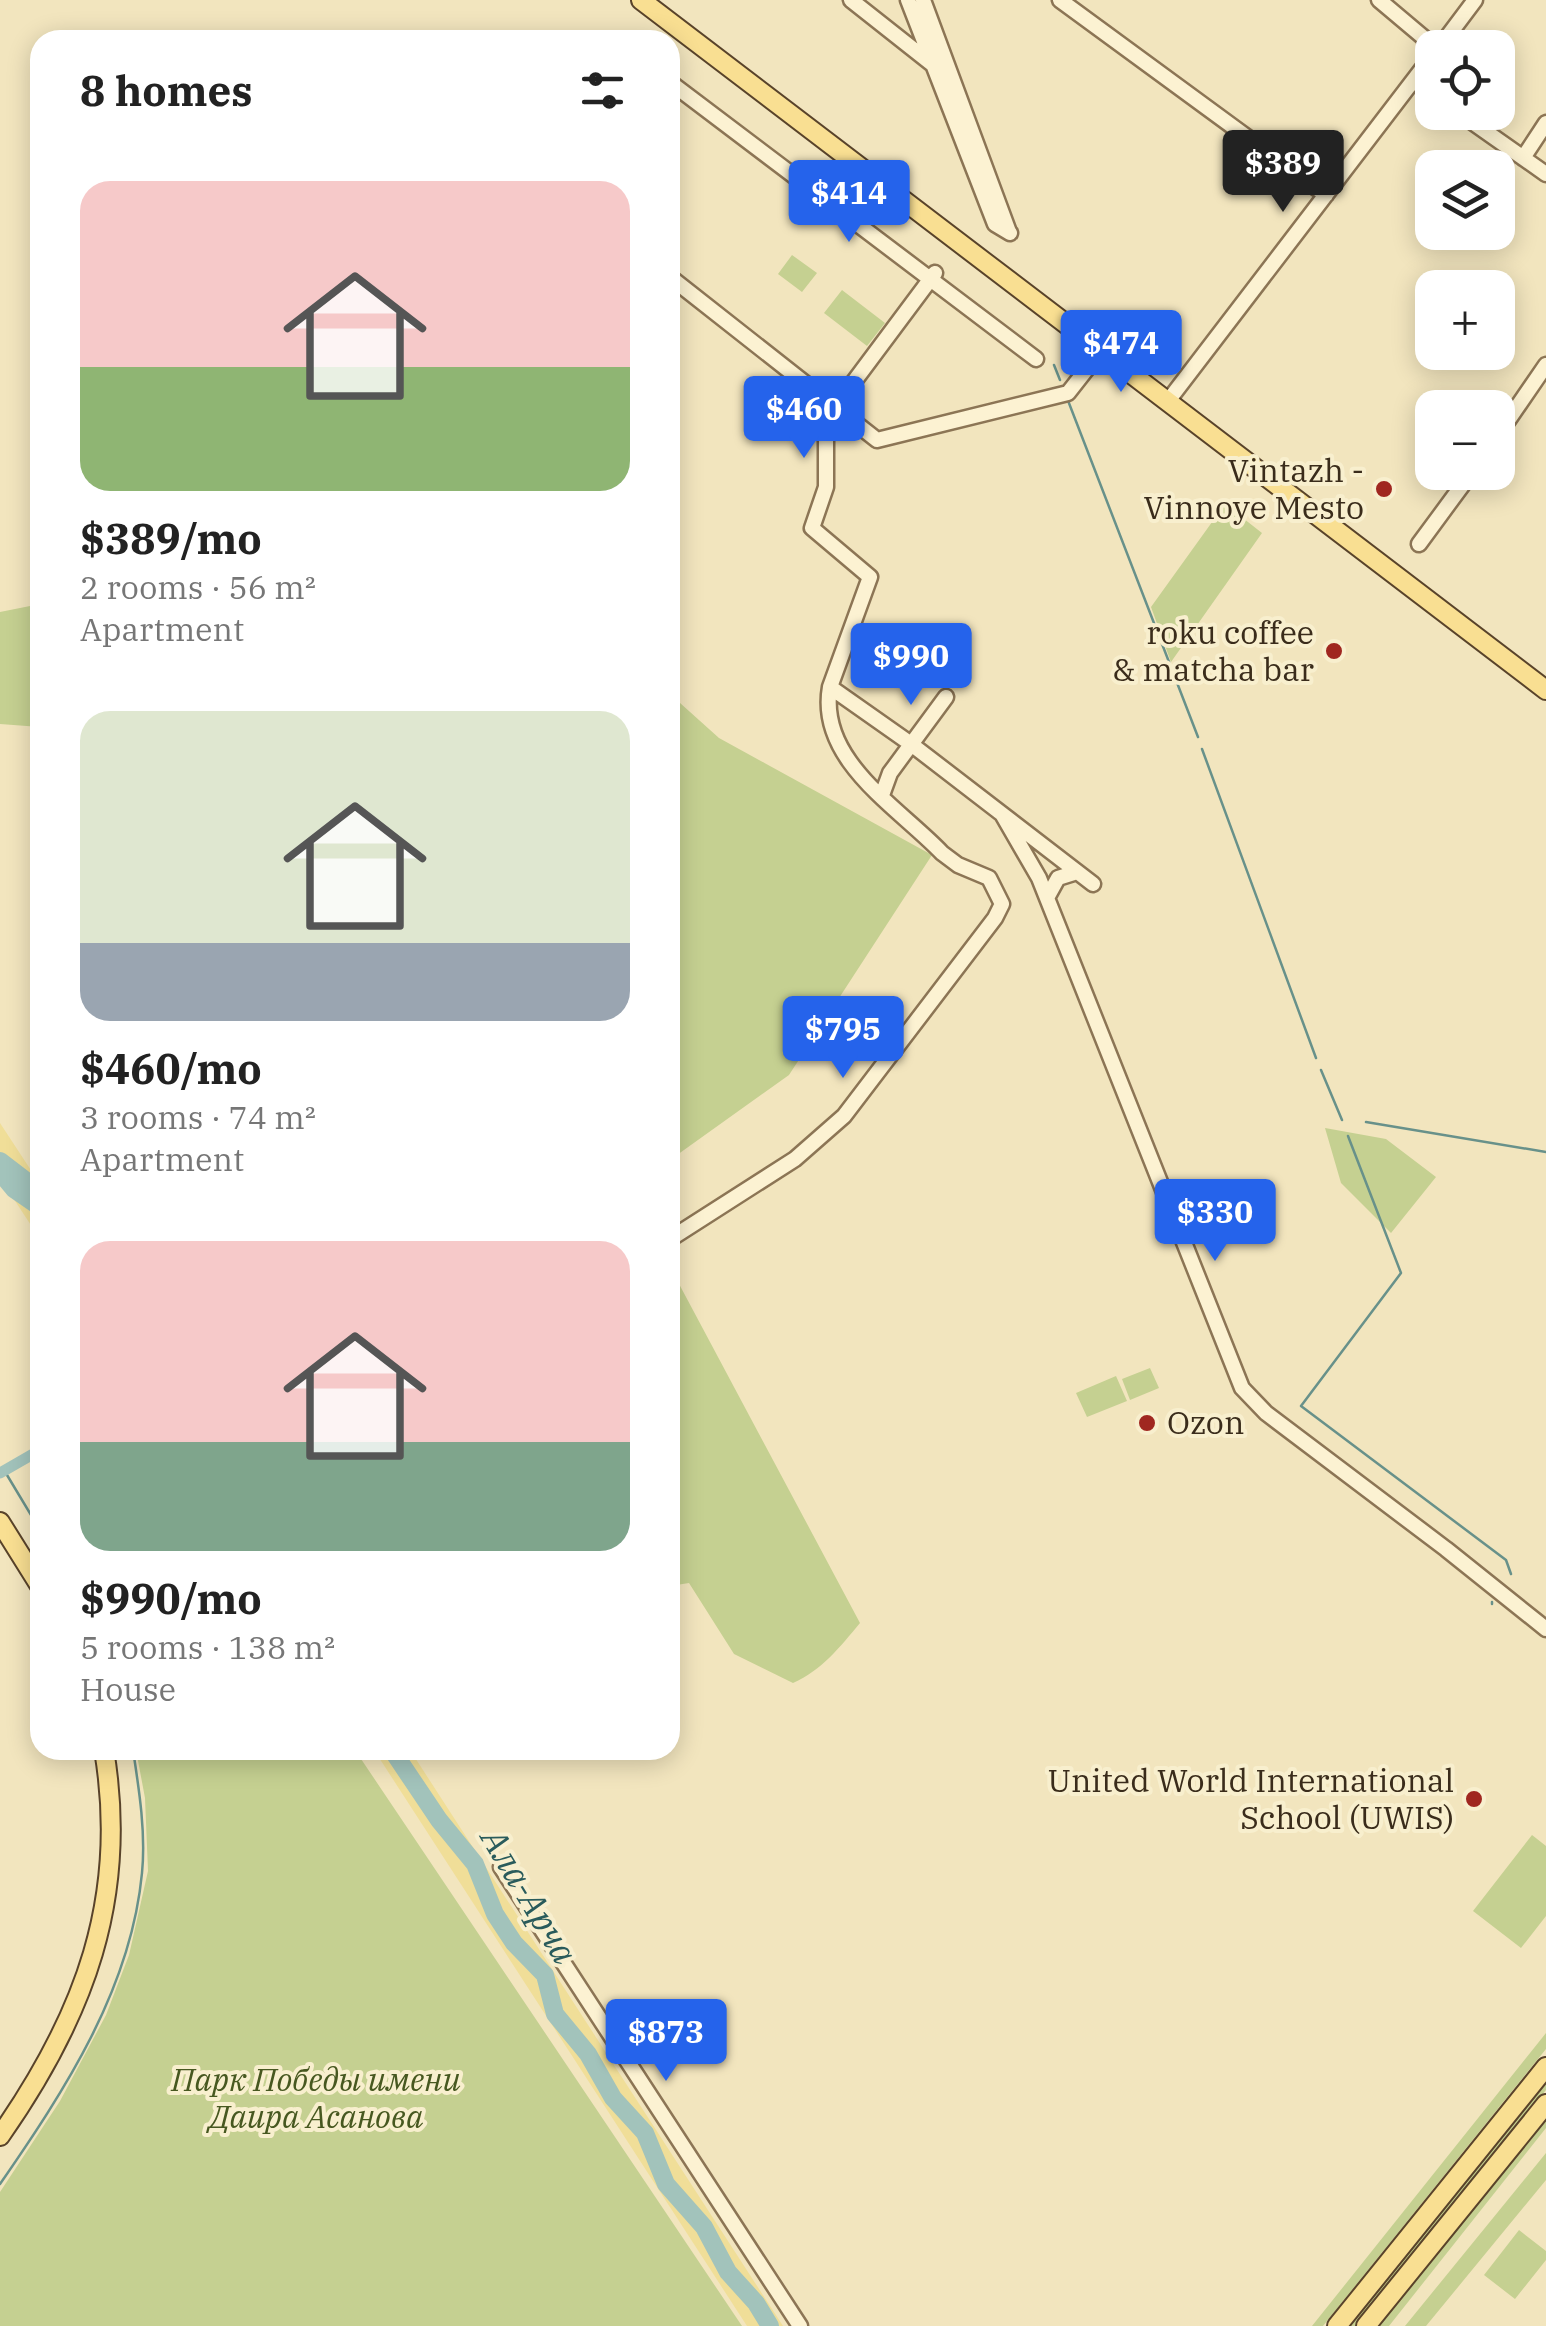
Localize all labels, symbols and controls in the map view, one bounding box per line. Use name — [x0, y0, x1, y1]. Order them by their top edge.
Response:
map controls — [1415, 30, 1515, 490]
button: locate — [1415, 30, 1515, 130]
text: 8 homes — [80, 63, 253, 118]
icon: filters — [575, 63, 630, 118]
pin: $389 — [1224, 130, 1342, 215]
text: $389 — [1245, 141, 1321, 183]
button: layers — [1415, 150, 1515, 250]
pin: $414 — [790, 160, 908, 245]
text: $414 — [811, 171, 887, 213]
icon: home — [265, 246, 445, 426]
button: + — [1415, 270, 1515, 370]
pin: $474 — [1062, 310, 1180, 395]
text: $474 — [1083, 321, 1159, 363]
pin: $460 — [745, 376, 863, 461]
text: $460 — [766, 387, 842, 429]
button: − — [1415, 390, 1515, 490]
place label: Vintazh - Vinnoye Mesto — [1143, 449, 1364, 528]
marker: Vintazh - Vinnoye Mesto — [1373, 478, 1395, 500]
text: $389/mo — [80, 511, 262, 566]
text: 2 rooms · 56 m² — [80, 566, 316, 608]
text: Apartment — [80, 608, 244, 650]
place label: roku coffee & matcha bar — [1112, 611, 1314, 690]
pin: $990 — [852, 623, 970, 708]
text: $990 — [873, 634, 949, 676]
marker: roku coffee & matcha bar — [1323, 640, 1345, 662]
icon: home — [265, 776, 445, 956]
pin: $795 — [784, 996, 902, 1081]
text: $795 — [805, 1007, 881, 1049]
text: $460/mo — [80, 1041, 262, 1096]
text: 3 rooms · 74 m² — [80, 1096, 316, 1138]
text: Apartment — [80, 1138, 244, 1180]
pin: $330 — [1156, 1179, 1274, 1264]
text: $330 — [1177, 1190, 1253, 1232]
icon: home — [265, 1306, 445, 1486]
place label: Ozon — [1167, 1401, 1244, 1443]
marker: Ozon — [1136, 1412, 1158, 1434]
text: $990/mo — [80, 1571, 262, 1626]
text: 5 rooms · 138 m² — [80, 1626, 335, 1668]
text: House — [80, 1668, 176, 1710]
place label: United World International School (UWIS) — [1047, 1759, 1454, 1838]
marker: United World International School (UWIS) — [1463, 1788, 1485, 1810]
water label: Ала-Арча — [470, 1817, 588, 1972]
pin: $873 — [607, 1999, 725, 2084]
text: $873 — [628, 2010, 704, 2052]
park label: Парк Победы имени Даира Асанова — [170, 2058, 461, 2137]

